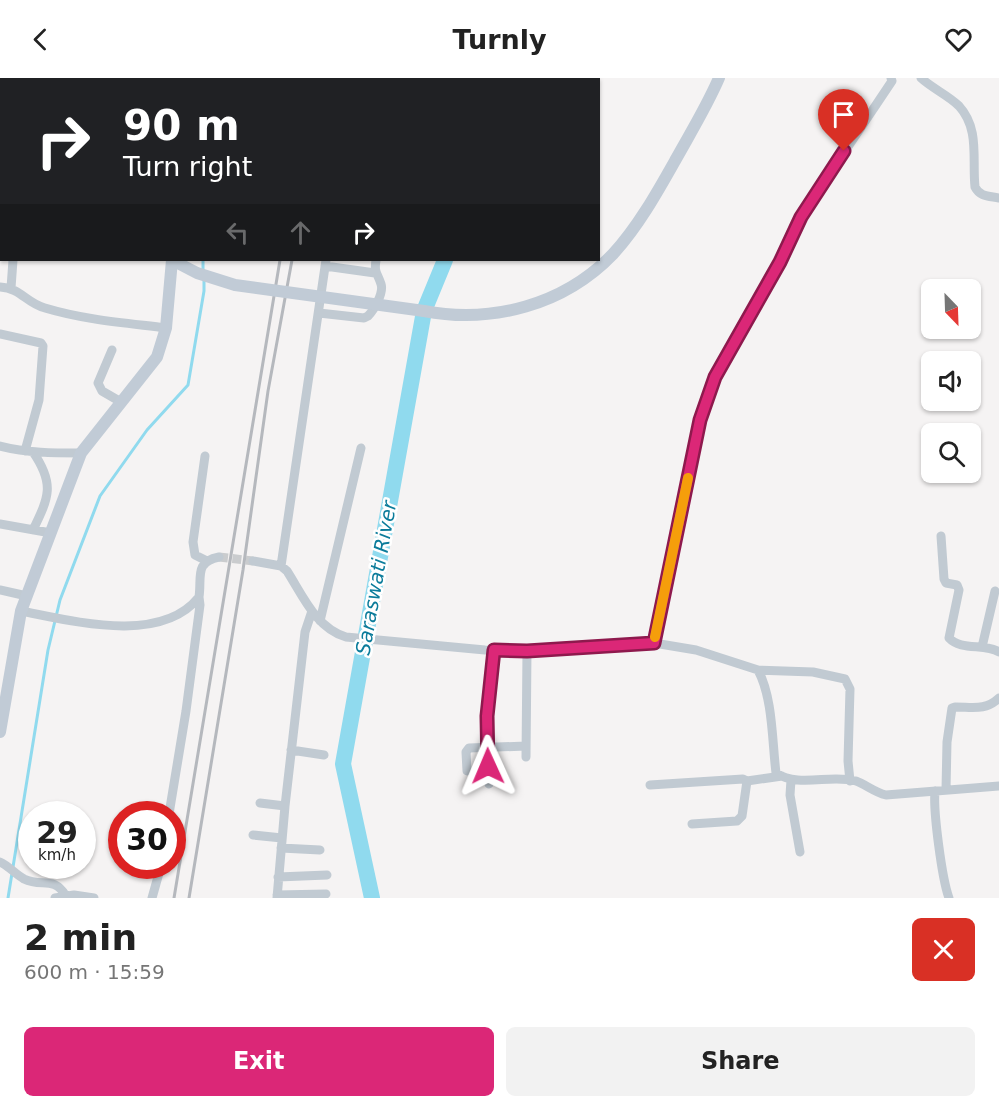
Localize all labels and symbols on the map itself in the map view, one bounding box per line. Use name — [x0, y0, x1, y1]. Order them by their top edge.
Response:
pin — [818, 89, 869, 151]
north arrow — [921, 279, 981, 339]
water label: Saraswati River — [351, 497, 402, 657]
position arrow — [456, 734, 520, 798]
speed limit sign: 30 — [108, 801, 186, 879]

